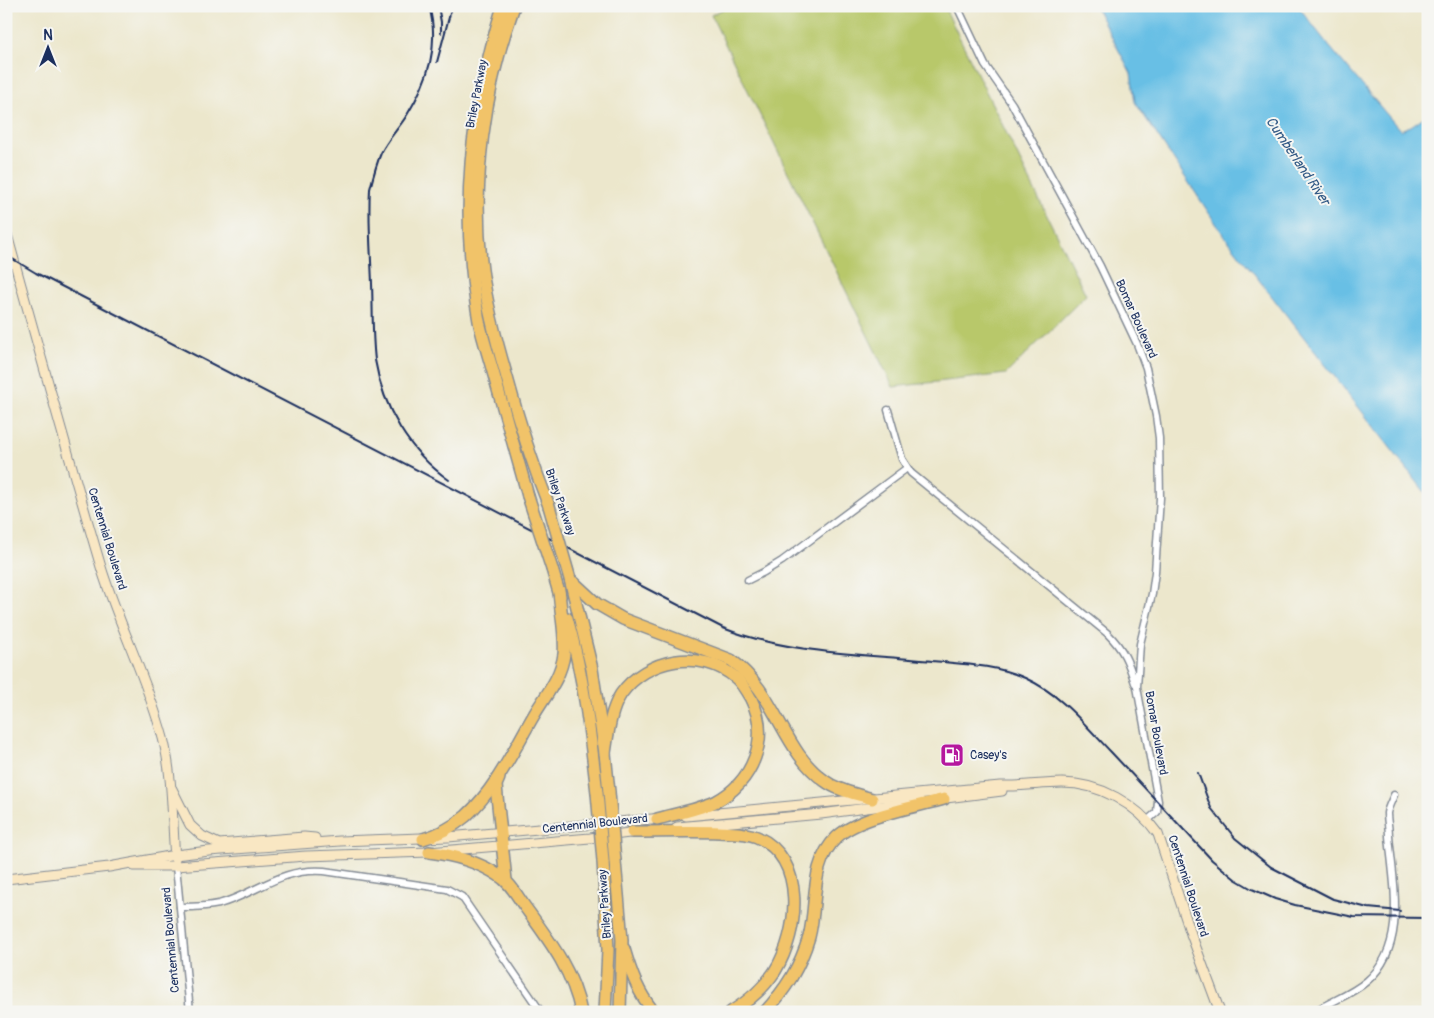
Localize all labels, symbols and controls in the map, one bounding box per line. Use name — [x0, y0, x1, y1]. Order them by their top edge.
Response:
north arrow — [22, 22, 72, 72]
text: N — [43, 27, 53, 44]
street label: Briley Parkway — [463, 58, 491, 130]
water label: Cumberland River — [1262, 114, 1335, 210]
street label: Bomar Boulevard — [1112, 277, 1160, 361]
street label: Briley Parkway — [542, 467, 578, 537]
street label: Centennial Boulevard — [84, 486, 130, 592]
street label: Bomar Boulevard — [1141, 690, 1171, 776]
fuel station icon: Casey's — [939, 742, 965, 768]
place label: Casey's — [970, 748, 1008, 763]
street label: Centennial Boulevard — [542, 811, 649, 837]
street label: Centennial Boulevard — [1164, 833, 1212, 939]
street label: Briley Parkway — [595, 869, 615, 939]
street label: Centennial Boulevard — [159, 886, 183, 993]

